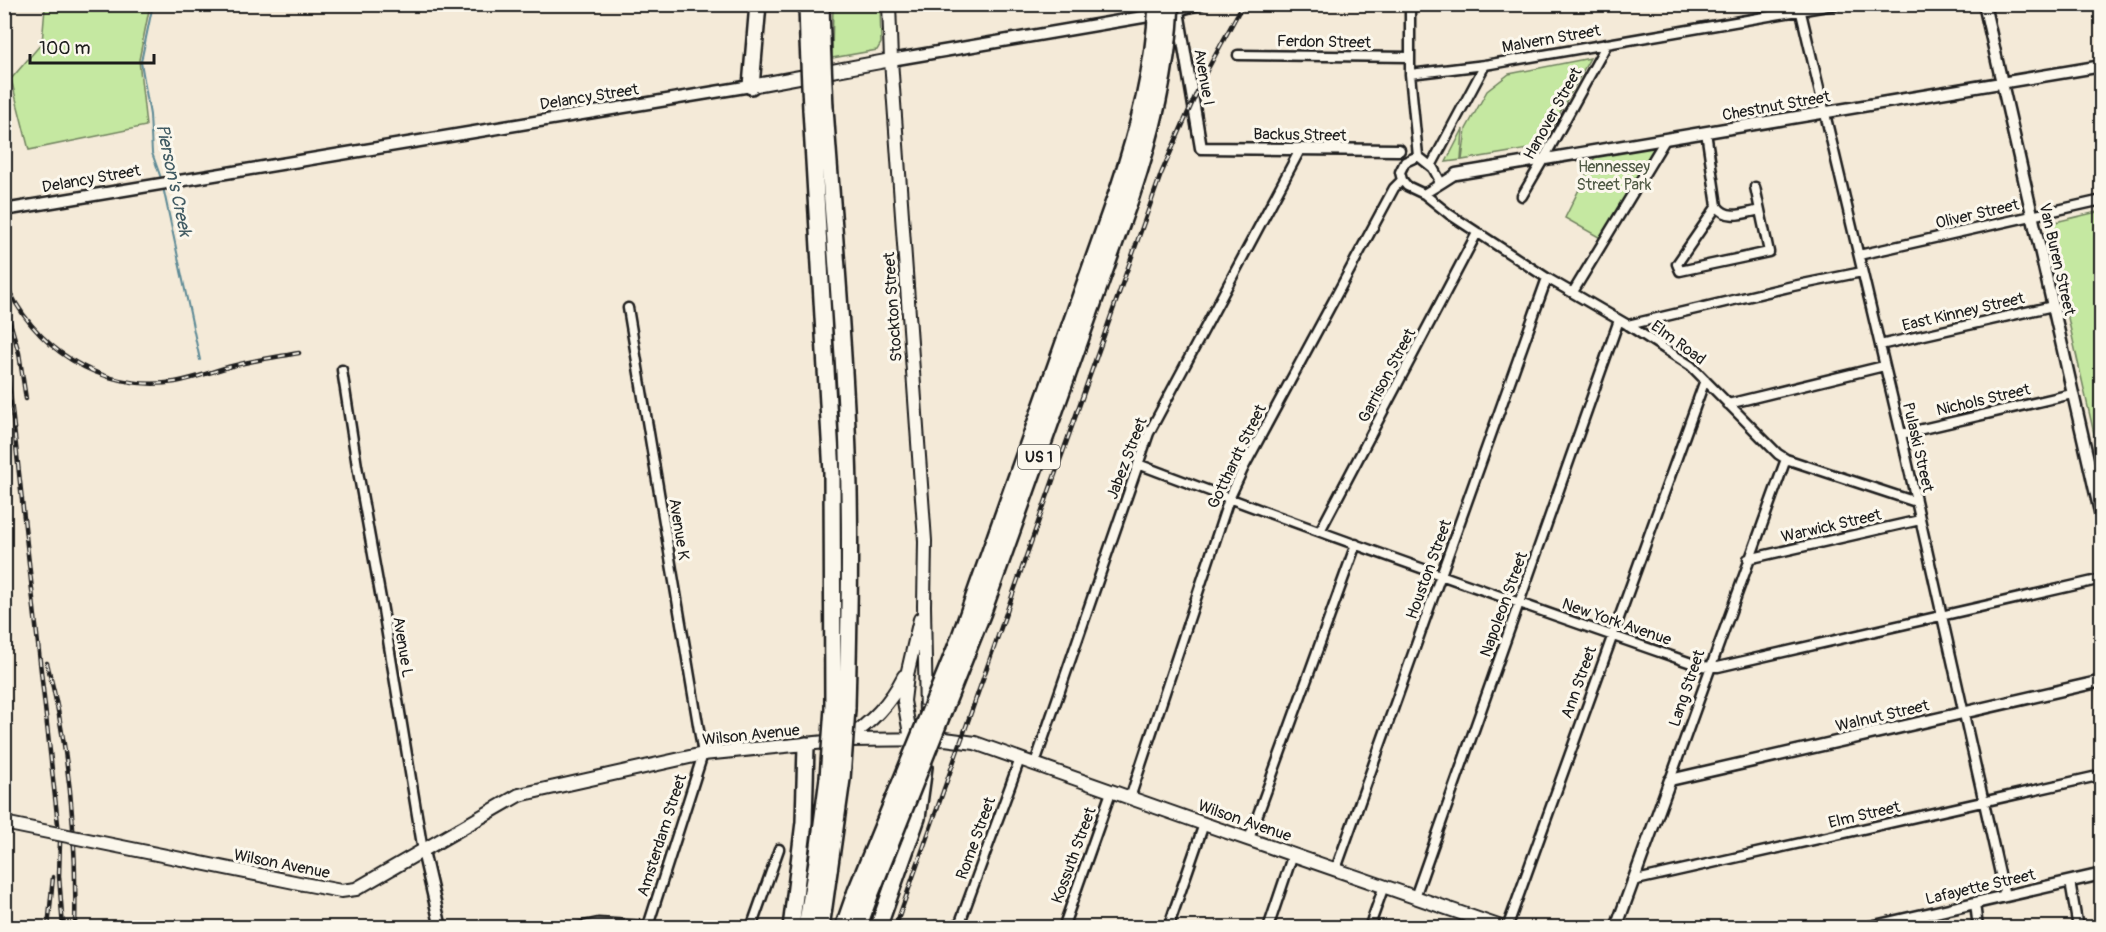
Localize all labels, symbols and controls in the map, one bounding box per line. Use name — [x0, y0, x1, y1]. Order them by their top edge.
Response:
street label: Malvern Street — [1500, 20, 1602, 57]
scale bar — [30, 27, 154, 65]
street label: Ferdon Street — [1277, 31, 1372, 53]
text: 100 m — [39, 37, 91, 60]
street label: Avenue I — [1189, 47, 1219, 107]
street label: Hanover Street — [1519, 63, 1587, 163]
street label: Delancy Street — [538, 79, 640, 115]
street label: Chestnut Street — [1721, 87, 1832, 125]
water label: Pierson's Creek — [150, 122, 197, 240]
street label: Backus Street — [1253, 124, 1347, 146]
park label: Hennessey Street Park — [1577, 157, 1652, 195]
street label: Delancy Street — [40, 160, 142, 197]
street label: Oliver Street — [1934, 195, 2021, 233]
street label: Van Buren Street — [2034, 201, 2080, 318]
street label: Stockton Street — [879, 251, 907, 362]
street label: East Kinney Street — [1900, 288, 2027, 336]
street label: Elm Road — [1647, 316, 1710, 369]
street label: Garrison Street — [1354, 324, 1420, 426]
street label: Nichols Street — [1934, 379, 2033, 420]
street label: Pulaski Street — [1898, 400, 1938, 495]
street label: Gotthardt Street — [1203, 401, 1271, 512]
street label: Jabez Street — [1102, 414, 1152, 502]
road number: US 1 — [1018, 445, 1060, 469]
street label: Avenue K — [664, 497, 694, 562]
street label: Warwick Street — [1779, 505, 1884, 547]
street label: Houston Street — [1402, 516, 1456, 622]
street label: Napoleon Street — [1476, 549, 1532, 660]
street label: New York Avenue — [1559, 594, 1674, 650]
street label: Avenue L — [388, 615, 418, 679]
street label: Ann Street — [1557, 643, 1601, 721]
street label: Lang Street — [1664, 647, 1710, 729]
street label: Walnut Street — [1834, 695, 1931, 736]
street label: Wilson Avenue — [702, 720, 801, 750]
street label: Amsterdam Street — [633, 771, 691, 899]
street label: Rome Street — [952, 794, 1000, 882]
street label: Wilson Avenue — [1195, 796, 1294, 846]
street label: Elm Street — [1826, 797, 1903, 833]
street label: Kossuth Street — [1047, 804, 1101, 906]
street label: Wilson Avenue — [232, 845, 332, 883]
street label: Lafayette Street — [1923, 865, 2038, 909]

